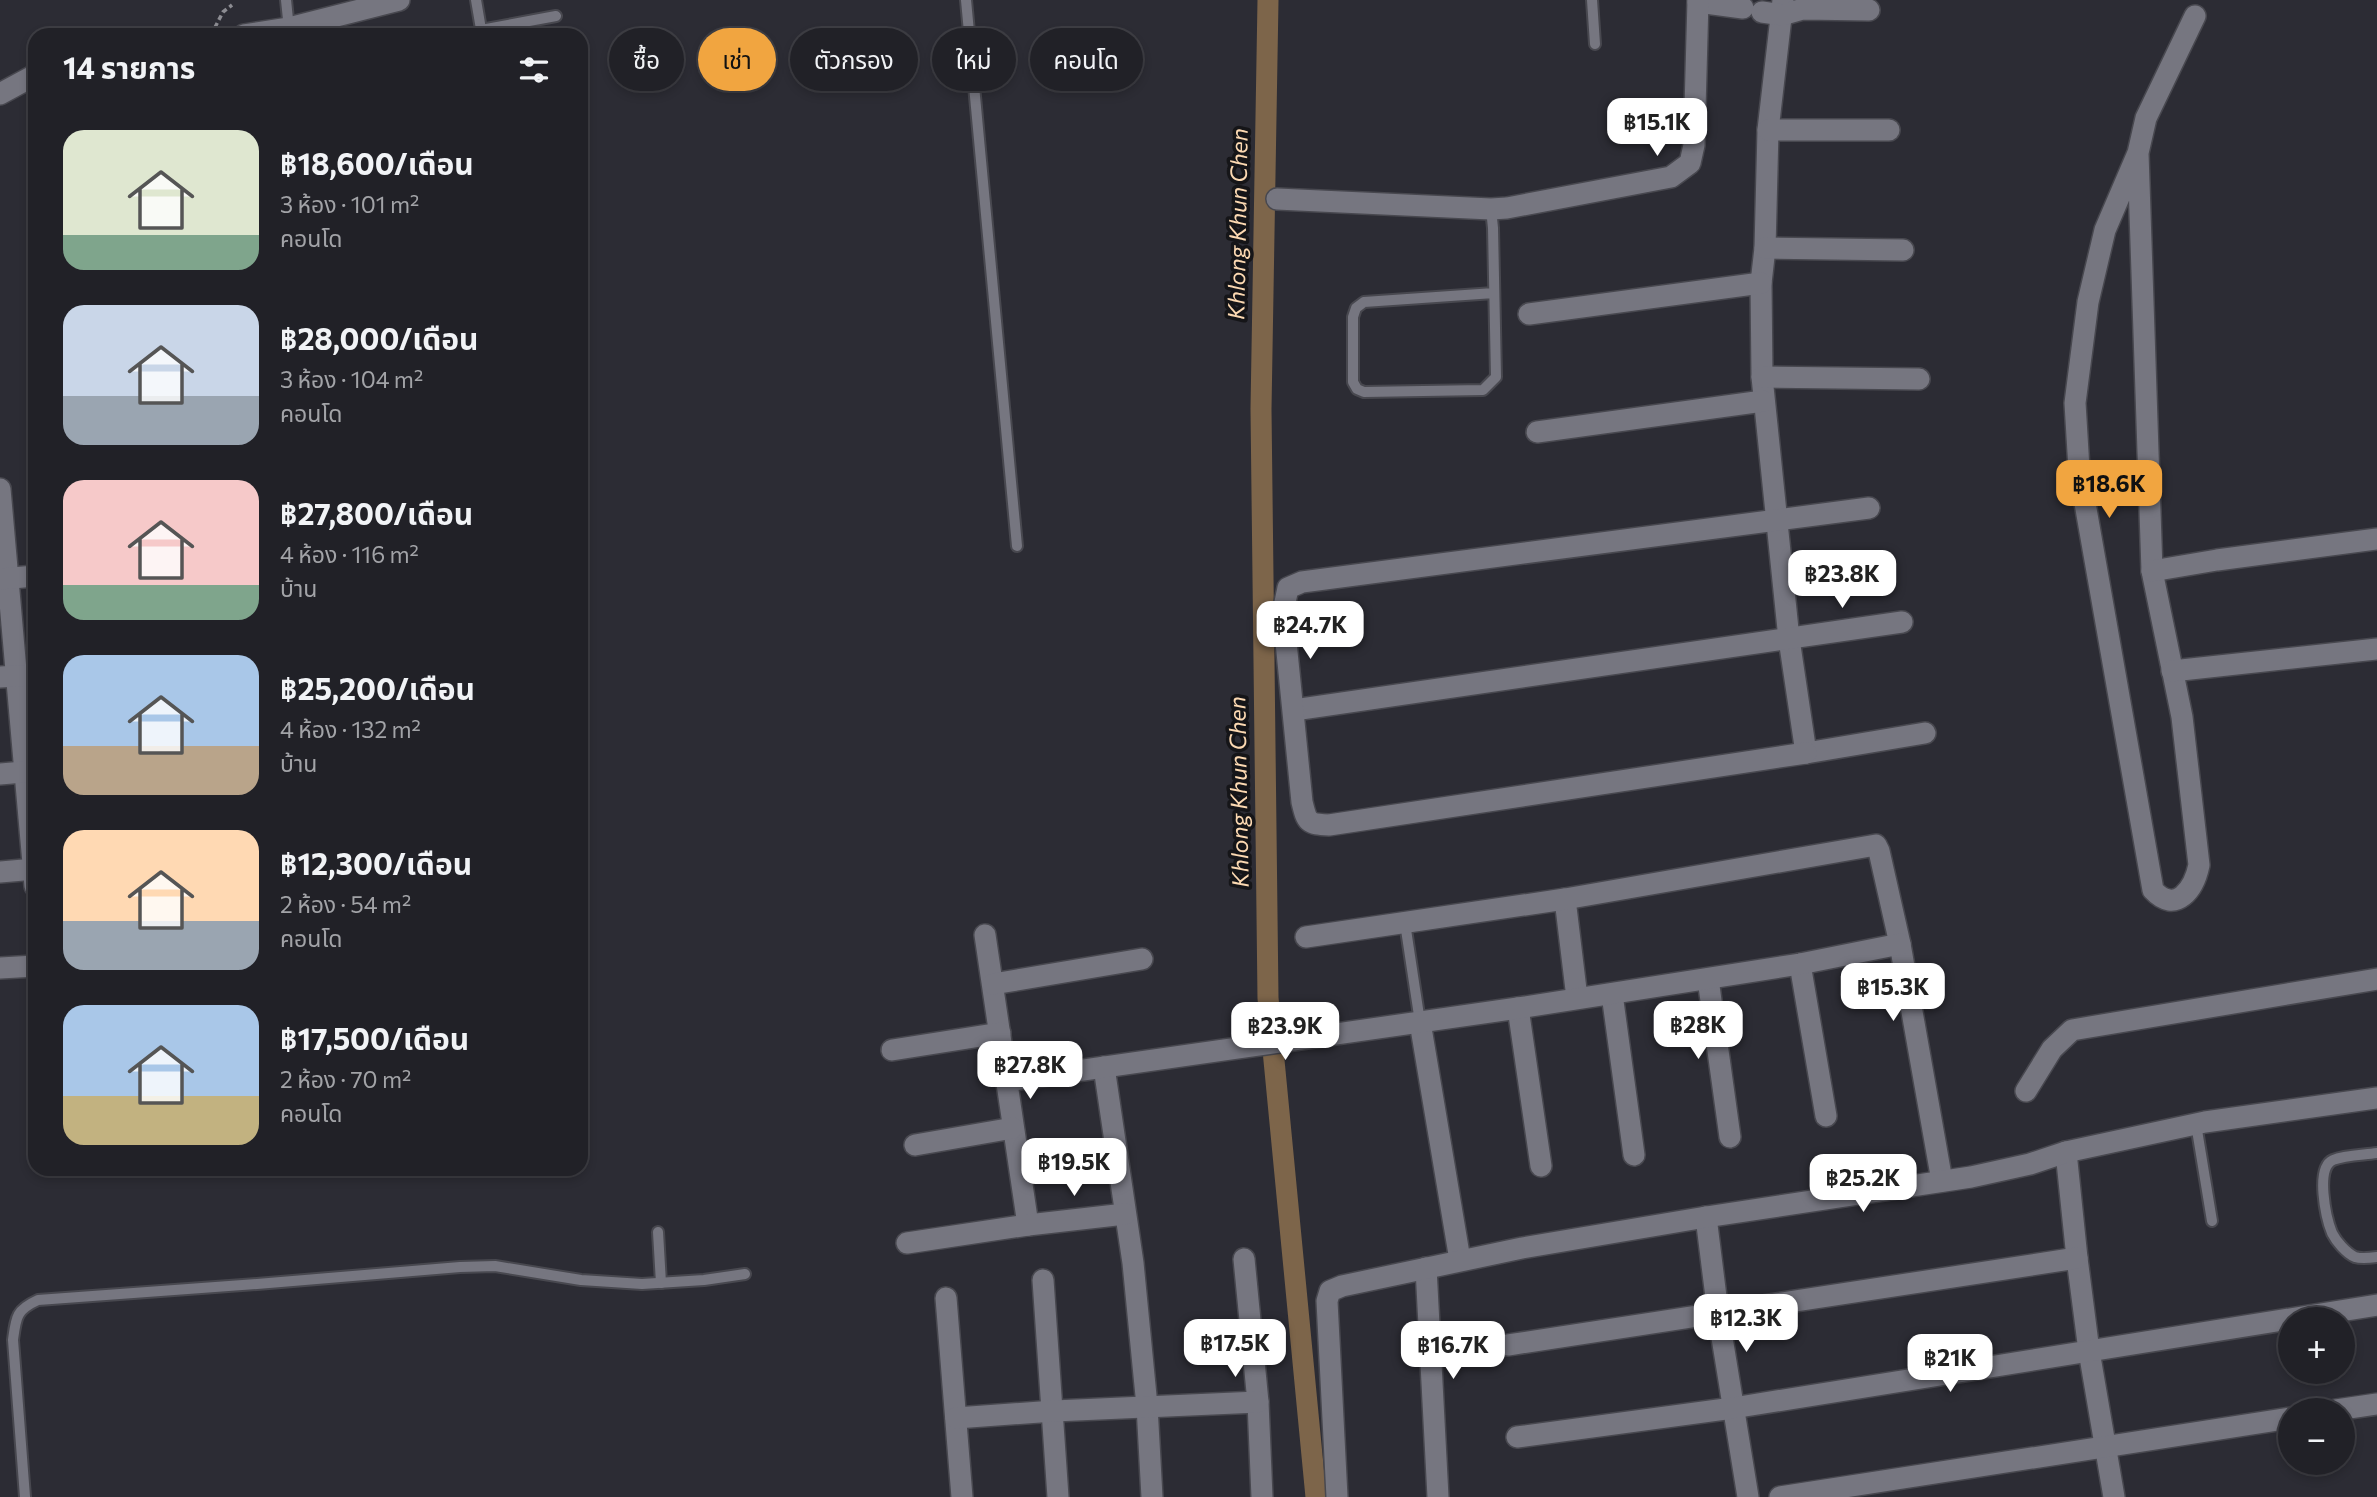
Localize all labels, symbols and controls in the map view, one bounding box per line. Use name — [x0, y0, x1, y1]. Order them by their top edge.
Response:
chip: ซื้อ — [609, 28, 684, 91]
chip: เช่า — [698, 28, 776, 91]
chip: ตัวกรอง — [790, 28, 918, 91]
chip: ใหม่ — [932, 28, 1016, 91]
chip: คอนโด — [1030, 28, 1143, 91]
text: 14 รายการ — [63, 48, 195, 85]
icon: filters — [515, 51, 553, 89]
pin: ฿15.1K — [1600, 99, 1714, 158]
text: ฿15.1K — [1623, 107, 1691, 135]
water label: Khlong Khun Chen — [1221, 128, 1253, 320]
text: ฿18,600/เดือน — [280, 144, 474, 181]
icon: home — [119, 158, 203, 242]
text: 3 ห้อง · 101 m² — [280, 190, 419, 218]
text: คอนโด — [280, 224, 342, 252]
text: ฿28,000/เดือน — [280, 319, 479, 356]
icon: home — [119, 333, 203, 417]
text: 3 ห้อง · 104 m² — [280, 365, 423, 393]
text: คอนโด — [280, 399, 342, 427]
pin: ฿18.6K — [2052, 461, 2166, 520]
text: ฿18.6K — [2072, 469, 2146, 497]
text: ฿27,800/เดือน — [280, 494, 473, 531]
icon: home — [119, 508, 203, 592]
text: 4 ห้อง · 116 m² — [280, 540, 419, 568]
pin: ฿23.8K — [1785, 550, 1899, 610]
text: ฿23.8K — [1804, 559, 1880, 587]
text: บ้าน — [280, 574, 317, 602]
pin: ฿24.7K — [1253, 602, 1367, 661]
text: ฿24.7K — [1273, 610, 1347, 638]
text: ฿25,200/เดือน — [280, 669, 475, 706]
icon: home — [119, 683, 203, 767]
water label: Khlong Khun Chen — [1222, 696, 1254, 888]
text: 4 ห้อง · 132 m² — [280, 715, 421, 743]
text: บ้าน — [280, 749, 317, 777]
text: ฿12,300/เดือน — [280, 844, 472, 881]
icon: home — [119, 858, 203, 942]
text: 2 ห้อง · 54 m² — [280, 890, 411, 918]
text: คอนโด — [280, 924, 342, 952]
pin: ฿15.3K — [1836, 964, 1950, 1023]
text: ฿15.3K — [1857, 972, 1929, 1000]
pin: ฿23.9K — [1228, 1002, 1342, 1062]
pin: ฿28K — [1657, 1002, 1739, 1061]
text: ฿28K — [1670, 1010, 1726, 1038]
text: ฿23.9K — [1247, 1011, 1323, 1039]
text: ฿17,500/เดือน — [280, 1019, 469, 1056]
icon: home — [119, 1033, 203, 1117]
pin: ฿27.8K — [973, 1042, 1087, 1101]
text: ฿27.8K — [993, 1050, 1067, 1078]
text: 2 ห้อง · 70 m² — [280, 1065, 411, 1093]
text: คอนโด — [280, 1099, 342, 1127]
pin: ฿19.5K — [1017, 1138, 1131, 1198]
text: ฿19.5K — [1037, 1147, 1111, 1175]
pin: ฿25.2K — [1806, 1154, 1920, 1214]
text: ฿25.2K — [1826, 1163, 1900, 1191]
pin: ฿12.3K — [1689, 1294, 1803, 1354]
text: ฿12.3K — [1710, 1303, 1782, 1331]
map controls — [2278, 1307, 2355, 1475]
button: + — [2278, 1307, 2355, 1384]
pin: ฿17.5K — [1178, 1320, 1292, 1379]
pin: ฿16.7K — [1396, 1322, 1510, 1381]
text: ฿17.5K — [1200, 1328, 1270, 1356]
text: ฿16.7K — [1417, 1330, 1489, 1358]
pin: ฿21K — [1909, 1334, 1991, 1394]
text: ฿21K — [1924, 1343, 1976, 1371]
button: − — [2278, 1398, 2355, 1475]

